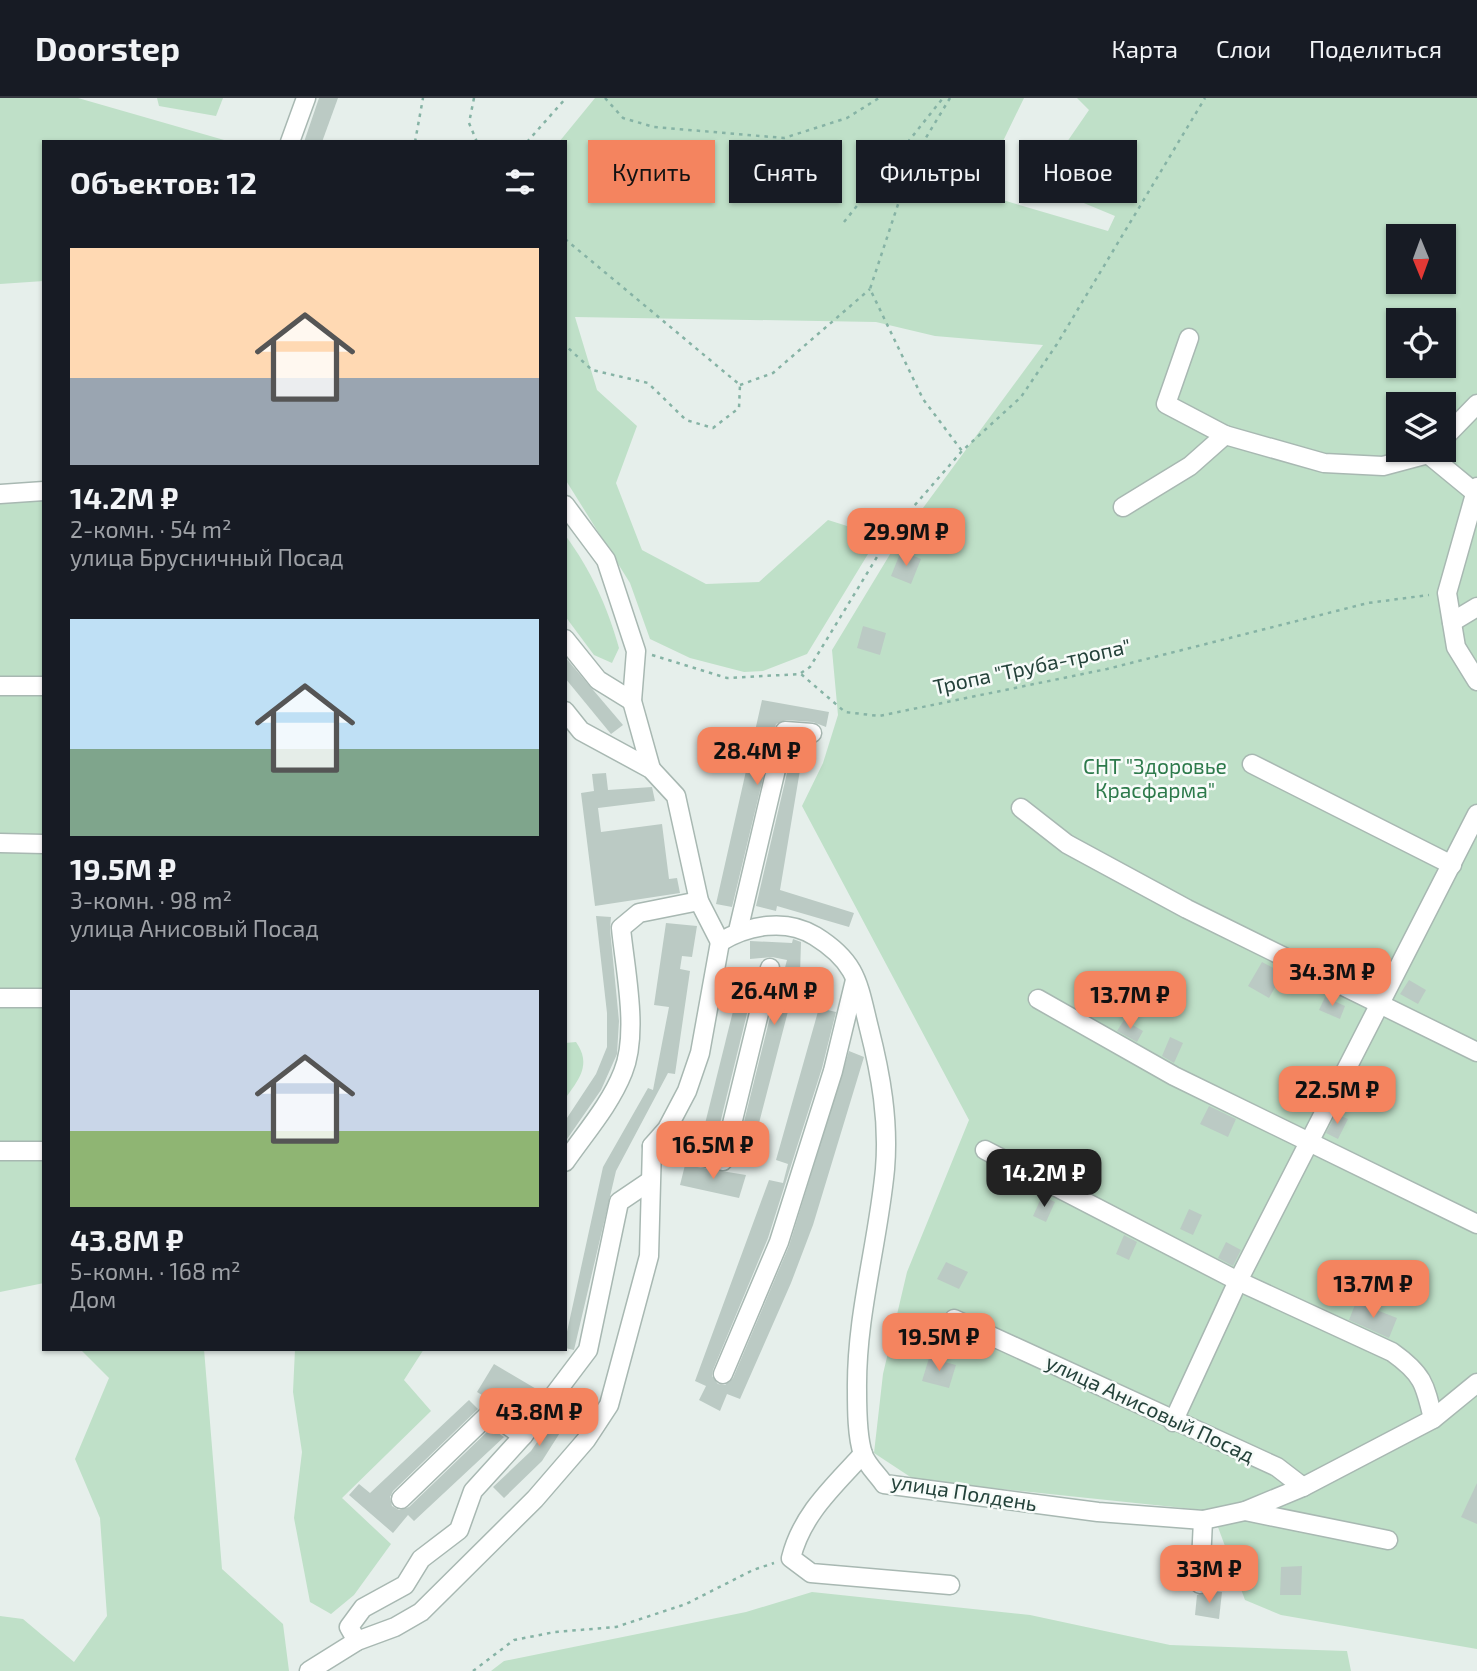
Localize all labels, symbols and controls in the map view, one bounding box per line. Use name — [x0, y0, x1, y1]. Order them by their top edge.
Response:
text: Doorstep — [35, 28, 180, 68]
text: Карта — [1111, 34, 1178, 63]
text: Слои — [1216, 34, 1271, 63]
text: Поделиться — [1309, 34, 1442, 63]
chip: Купить — [588, 140, 715, 203]
chip: Снять — [729, 140, 842, 203]
chip: Фильтры — [856, 140, 1005, 203]
chip: Новое — [1019, 140, 1137, 203]
icon: filters — [501, 163, 539, 201]
text: Объектов: 12 — [70, 164, 257, 200]
north arrow — [1386, 224, 1456, 294]
map controls — [1386, 224, 1456, 462]
icon: home — [242, 294, 368, 420]
button: locate — [1386, 308, 1456, 378]
button: layers — [1386, 392, 1456, 462]
text: 14.2M ₽ — [70, 479, 178, 515]
pin: 29.9M ₽ — [841, 508, 971, 568]
text: 2-комн. · 54 m² — [70, 515, 231, 543]
text: 29.9M ₽ — [863, 517, 949, 545]
text: улица Брусничный Посад — [70, 543, 344, 571]
street label: Тропа "Труба-тропа" — [931, 632, 1133, 700]
icon: home — [242, 665, 368, 791]
pin: 28.4M ₽ — [692, 728, 822, 787]
text: 28.4M ₽ — [713, 736, 801, 764]
park label: СНТ "Здоровье Красфарма" — [1083, 753, 1227, 802]
text: 19.5M ₽ — [70, 850, 176, 886]
text: 3-комн. · 98 m² — [70, 886, 232, 914]
text: улица Анисовый Посад — [70, 914, 319, 942]
pin: 34.3M ₽ — [1267, 948, 1397, 1008]
text: 34.3M ₽ — [1289, 957, 1375, 985]
pin: 26.4M ₽ — [709, 968, 839, 1027]
pin: 13.7M ₽ — [1065, 972, 1195, 1031]
text: 26.4M ₽ — [731, 976, 817, 1004]
text: 13.7M ₽ — [1090, 980, 1170, 1008]
icon: home — [242, 1036, 368, 1162]
pin: 22.5M ₽ — [1272, 1066, 1402, 1126]
text: 22.5M ₽ — [1295, 1075, 1379, 1103]
pin: 16.5M ₽ — [648, 1122, 778, 1181]
text: 16.5M ₽ — [672, 1130, 754, 1158]
pin: 14.2M ₽ — [979, 1150, 1109, 1209]
text: 14.2M ₽ — [1002, 1158, 1086, 1186]
text: 43.8M ₽ — [70, 1221, 184, 1257]
text: 5-комн. · 168 m² — [70, 1257, 241, 1285]
pin: 13.7M ₽ — [1308, 1260, 1438, 1320]
text: 13.7M ₽ — [1333, 1269, 1413, 1297]
text: Дом — [70, 1285, 116, 1313]
pin: 19.5M ₽ — [874, 1314, 1004, 1373]
text: 19.5M ₽ — [898, 1322, 980, 1350]
street label: улица Анисовый Посад — [1042, 1348, 1259, 1468]
pin: 43.8M ₽ — [474, 1388, 604, 1448]
text: 43.8M ₽ — [495, 1397, 583, 1425]
street label: улица Полдень — [889, 1468, 1039, 1516]
pin: 33M ₽ — [1160, 1546, 1258, 1605]
text: 33M ₽ — [1176, 1554, 1242, 1582]

